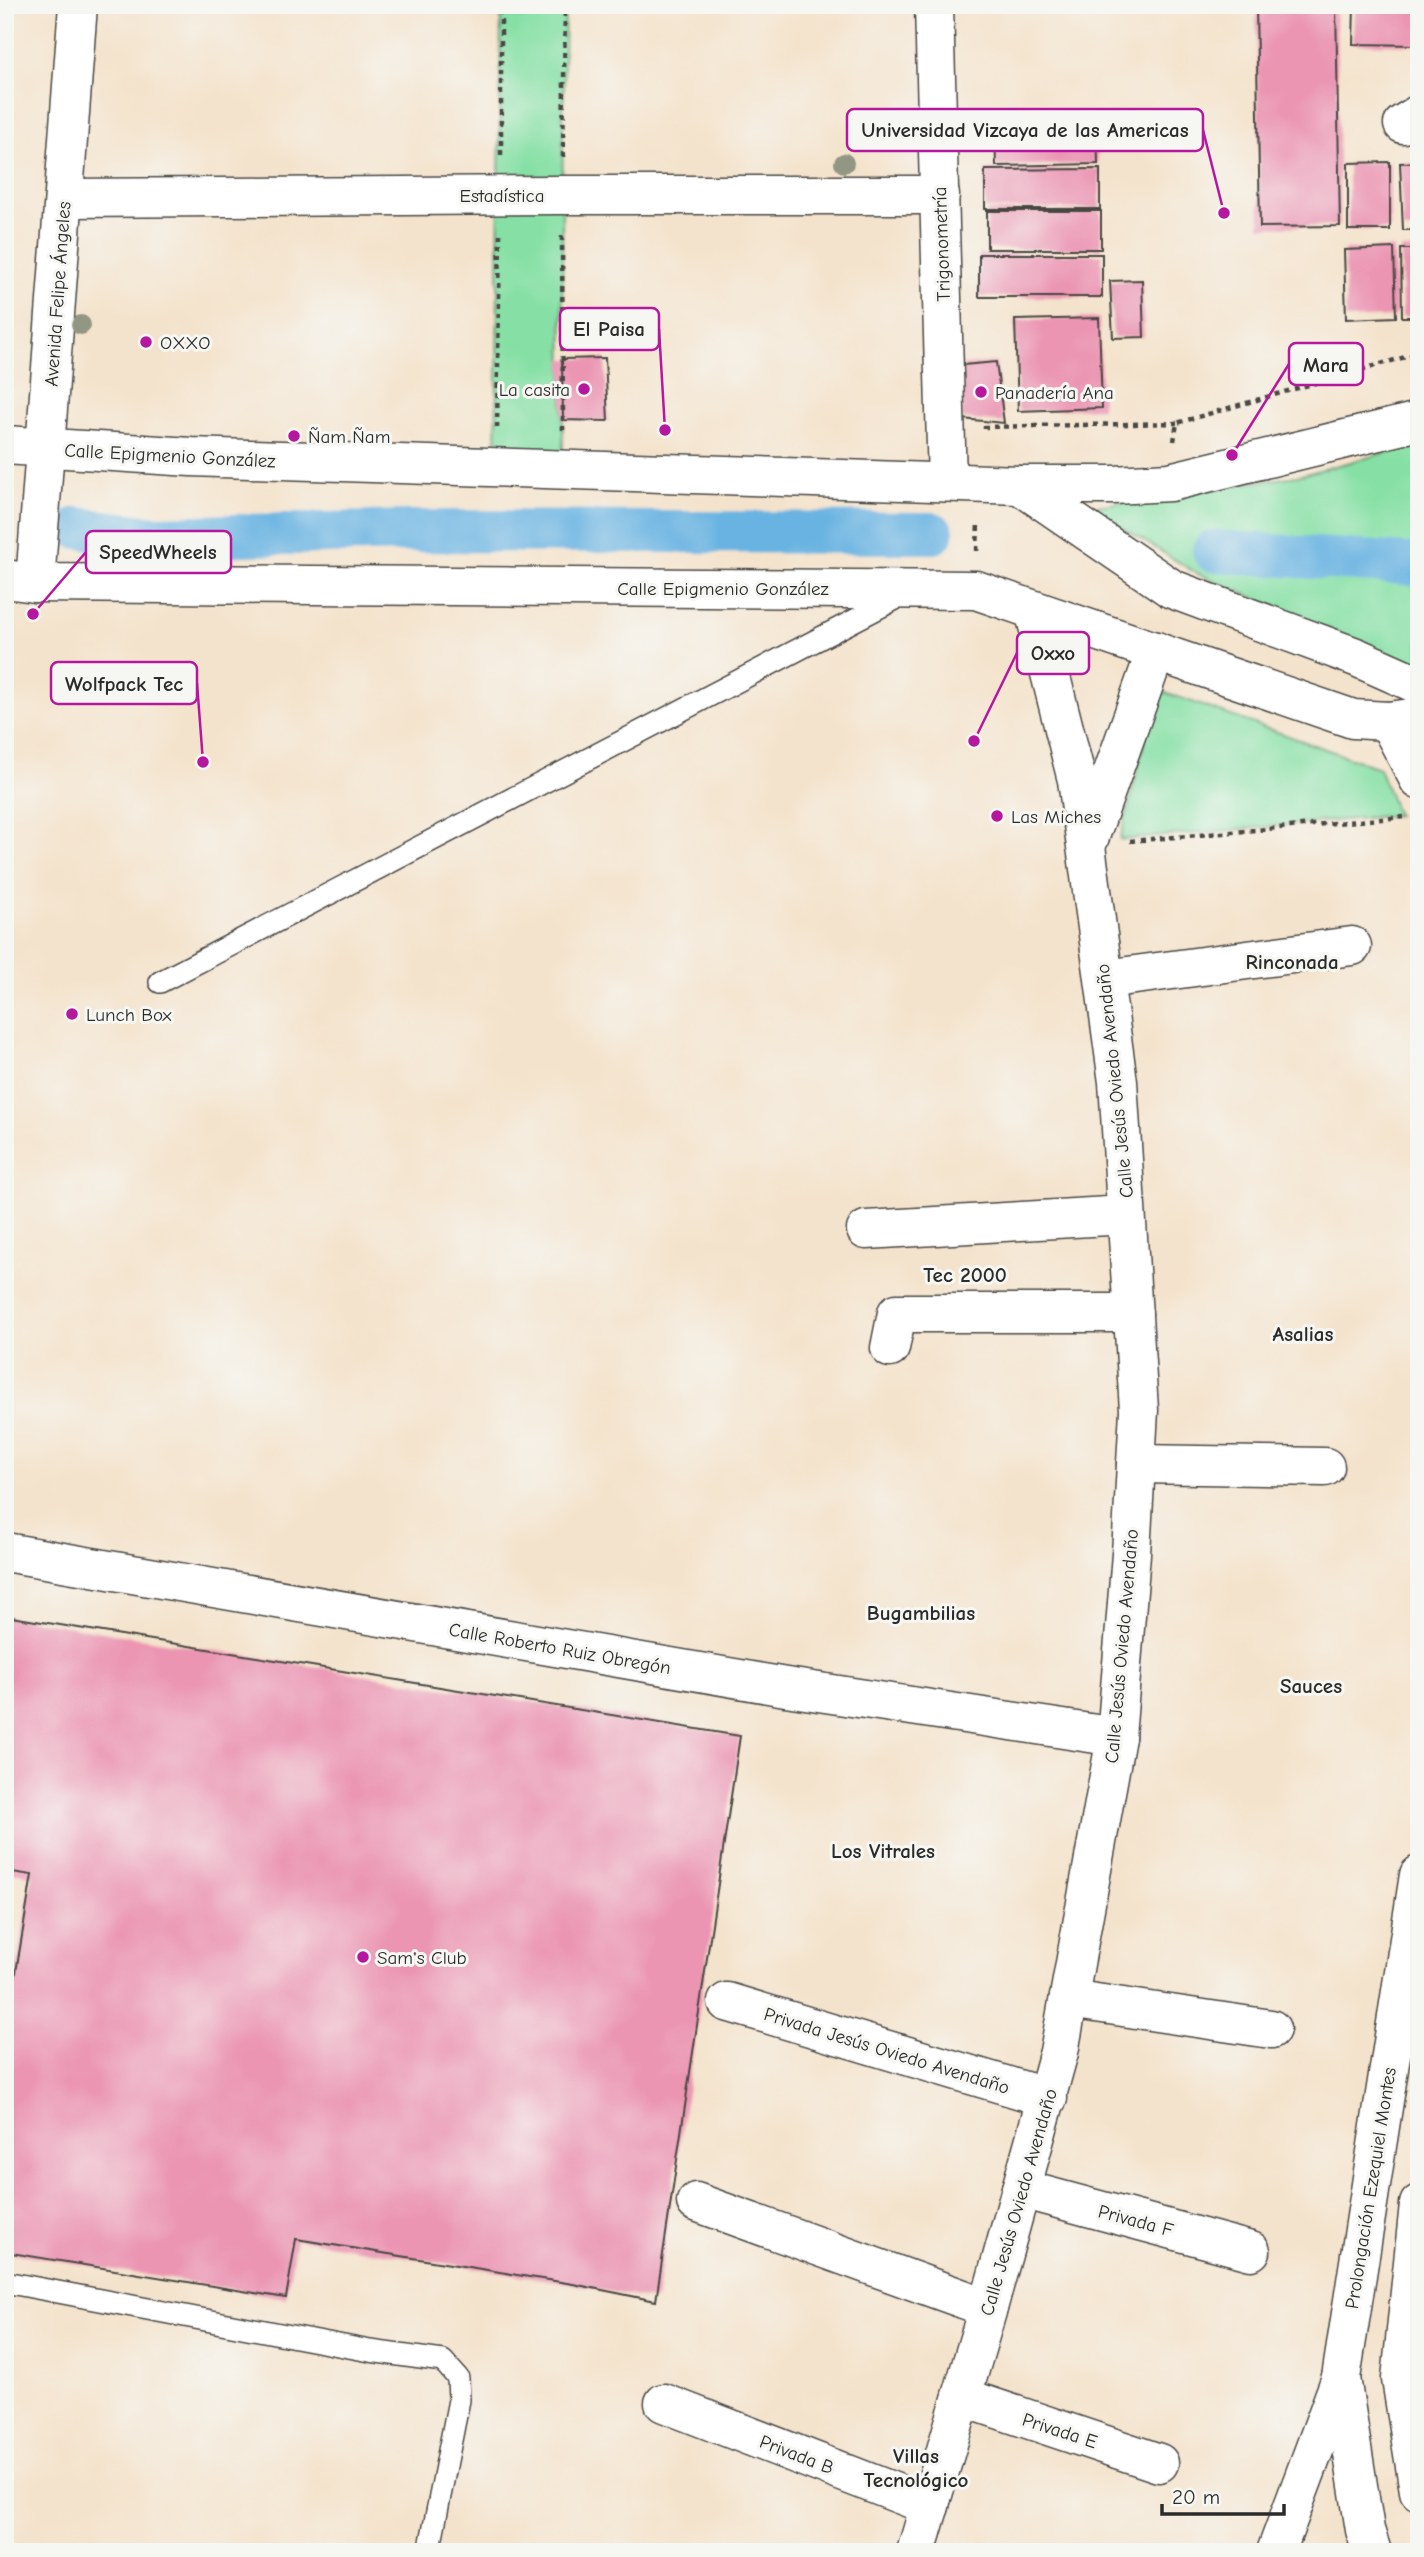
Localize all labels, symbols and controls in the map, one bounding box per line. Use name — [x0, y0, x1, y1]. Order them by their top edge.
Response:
callout: Universidad Vizcaya de las Americas — [847, 109, 1203, 151]
text: Universidad Vizcaya de las Americas — [861, 118, 1189, 142]
street label: Estadística — [459, 185, 545, 207]
street label: Trigonometría — [929, 186, 955, 302]
street label: Avenida Felipe Ángeles — [41, 201, 75, 387]
callout: El Paisa — [560, 308, 659, 350]
text: El Paisa — [573, 317, 645, 341]
place label: OXXO — [160, 332, 210, 354]
marker: OXXO — [138, 334, 154, 350]
callout: Mara — [1289, 343, 1363, 385]
text: Mara — [1303, 353, 1349, 377]
place label: La casita — [499, 379, 570, 401]
marker: La casita — [576, 381, 592, 397]
place label: Panadería Ana — [995, 382, 1114, 404]
marker: Panadería Ana — [973, 384, 989, 400]
place label: Ñam Ñam — [308, 426, 390, 448]
marker: Ñam Ñam — [286, 428, 302, 444]
street label: Calle Epigmenio González — [64, 439, 276, 473]
callout: SpeedWheels — [86, 531, 231, 573]
text: SpeedWheels — [99, 540, 217, 564]
street label: Calle Epigmenio González — [617, 578, 829, 600]
callout: Oxxo — [1017, 632, 1089, 674]
text: Oxxo — [1031, 641, 1075, 665]
callout: Wolfpack Tec — [51, 662, 197, 704]
text: Wolfpack Tec — [65, 672, 183, 696]
place label: Las Miches — [1011, 806, 1101, 828]
marker: Las Miches — [989, 808, 1005, 824]
district label: Rinconada — [1245, 950, 1339, 974]
street label: Calle Jesús Oviedo Avendaño — [1092, 963, 1138, 1199]
place label: Lunch Box — [86, 1004, 173, 1026]
marker: Lunch Box — [64, 1006, 80, 1022]
district label: Tec 2000 — [923, 1263, 1007, 1287]
district label: Asalias — [1273, 1322, 1333, 1346]
street label: Calle Jesús Oviedo Avendaño — [1101, 1528, 1143, 1764]
district label: Bugambilias — [867, 1601, 975, 1625]
street label: Calle Roberto Ruiz Obregón — [447, 1619, 673, 1679]
district label: Sauces — [1280, 1674, 1342, 1698]
district label: Los Vitrales — [831, 1839, 935, 1863]
place label: Sam's Club — [377, 1947, 467, 1969]
marker: Sam's Club — [355, 1949, 371, 1965]
street label: Privada Jesús Oviedo Avendaño — [761, 2003, 1012, 2099]
street label: Prolongación Ezequiel Montes — [1341, 2066, 1401, 2311]
street label: Calle Jesús Oviedo Avendaño — [976, 2086, 1062, 2318]
street label: Privada F — [1096, 2200, 1176, 2242]
street label: Privada E — [1019, 2409, 1100, 2453]
street label: Privada B — [756, 2431, 837, 2479]
district label: Villas Tecnológico — [864, 2444, 969, 2492]
scale bar — [1162, 2473, 1284, 2517]
text: 20 m — [1172, 2485, 1220, 2509]

